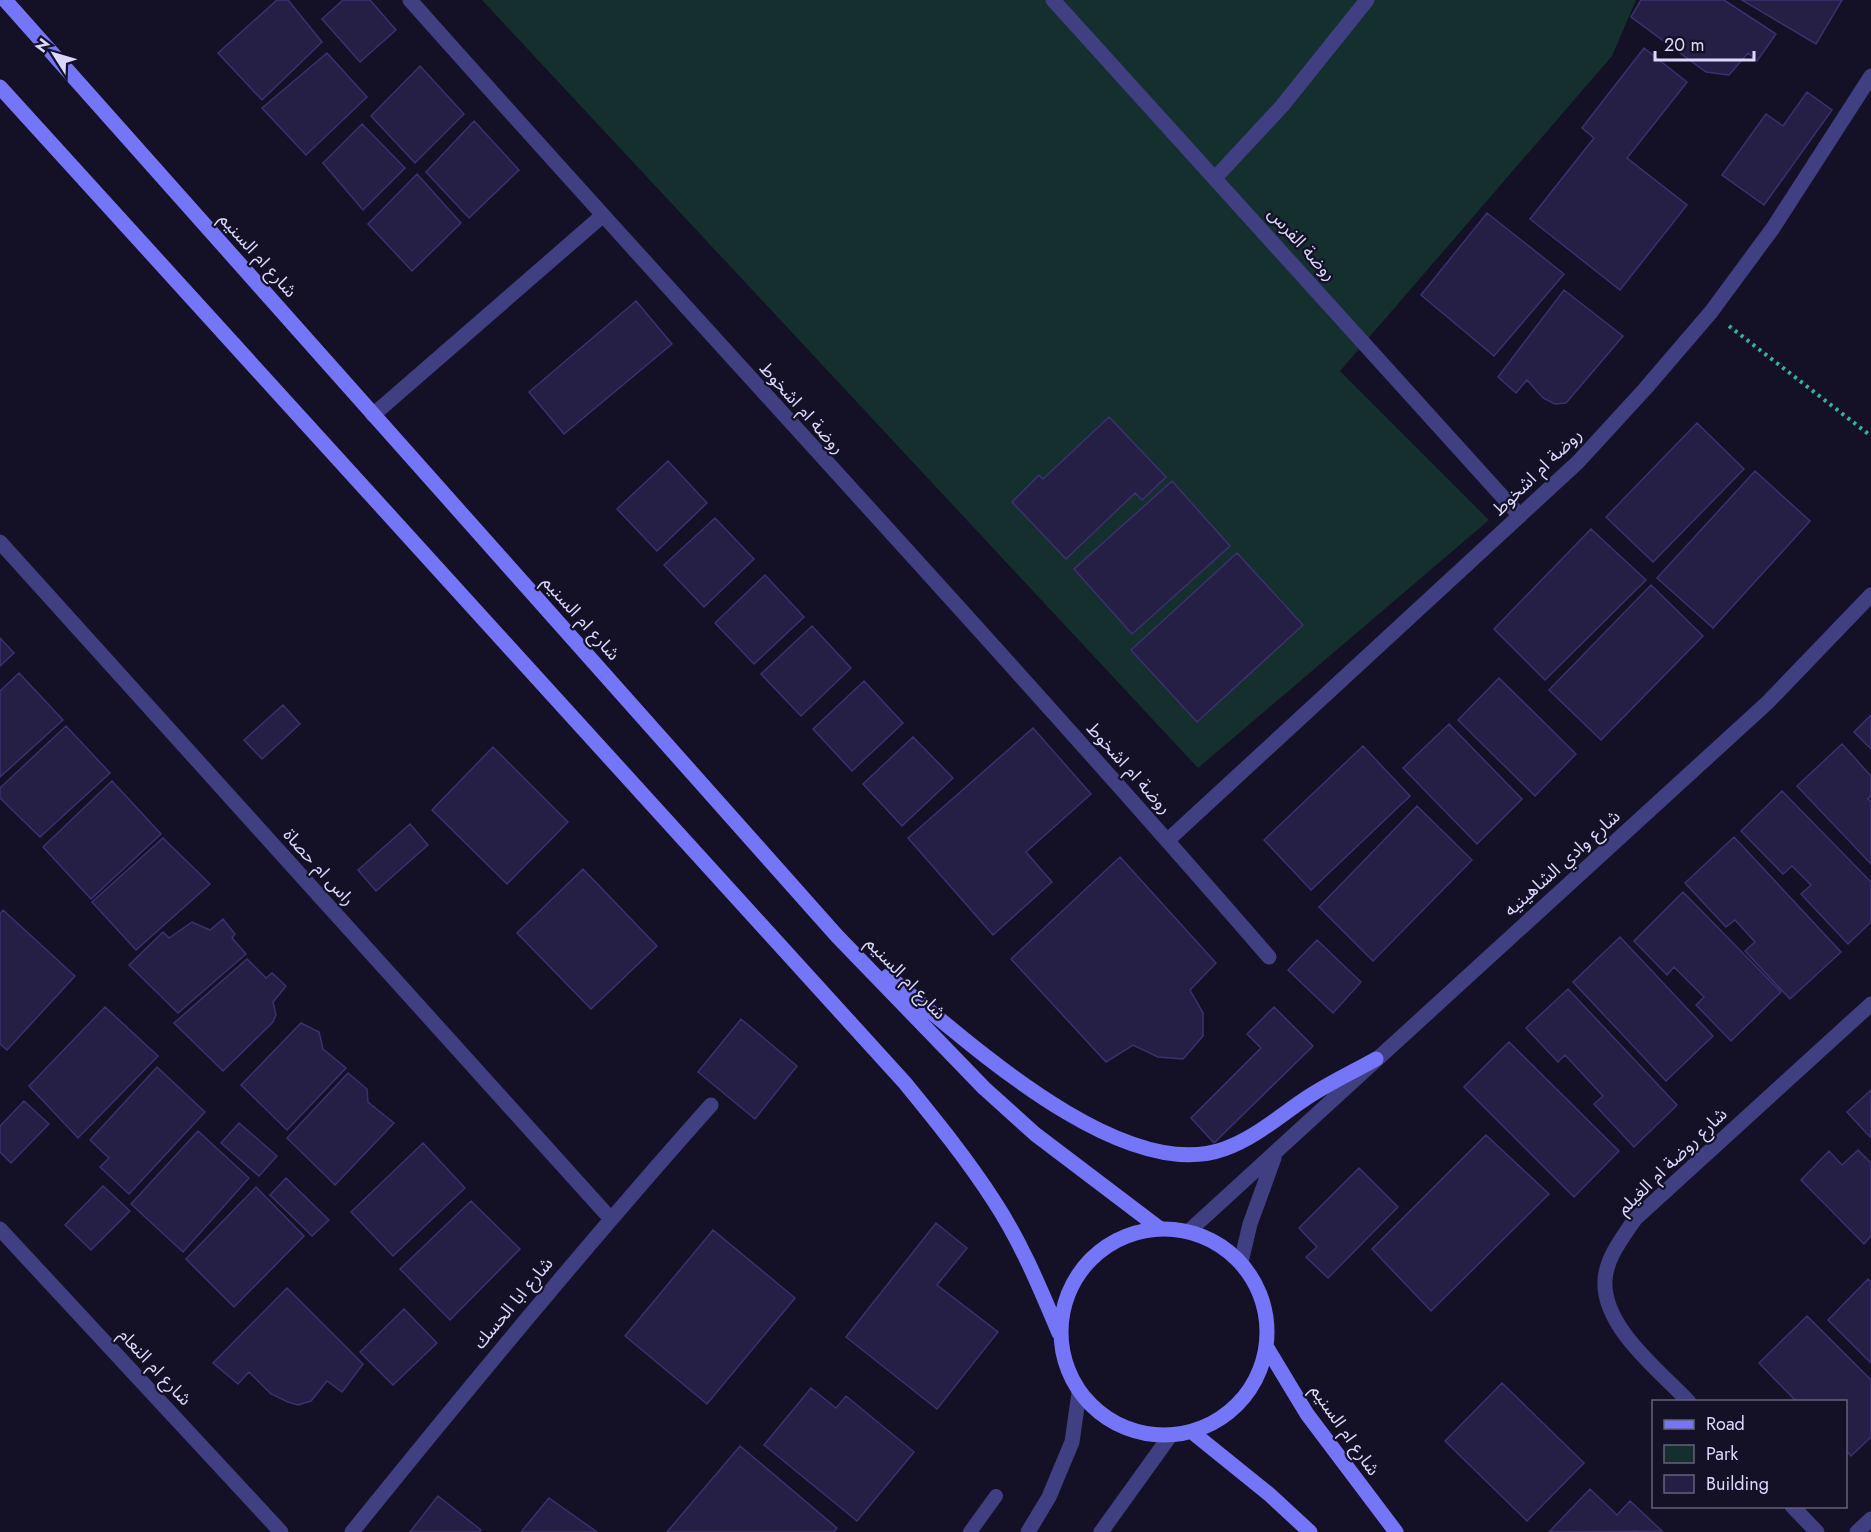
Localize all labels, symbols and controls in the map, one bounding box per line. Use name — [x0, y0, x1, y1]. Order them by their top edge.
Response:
north arrow — [24, 24, 84, 84]
scale bar — [1655, 24, 1754, 62]
text: 20 m — [1664, 32, 1704, 58]
text: N — [29, 33, 55, 57]
street label: روضة الفرس — [1262, 201, 1342, 287]
street label: شارع ام السنيم — [212, 207, 303, 304]
street label: روضة ام اشخوط — [753, 356, 850, 460]
street label: روضة ام اشخوط — [1486, 422, 1588, 522]
street label: شارع ام السنيم — [535, 570, 626, 667]
street label: روضة ام اشخوط — [1080, 716, 1177, 820]
street label: شارع وادي الشاهينيه — [1498, 804, 1627, 923]
street label: راس ام حصاة — [276, 823, 361, 912]
street label: شارع ام السنيم — [859, 931, 952, 1026]
street label: شارع روضة ام الغيلم — [1611, 1101, 1734, 1221]
street label: شارع ابا الحسك — [467, 1252, 560, 1355]
street label: شارع ام النعام — [112, 1323, 198, 1412]
street label: شارع ام السنيم — [1303, 1379, 1386, 1482]
legend — [1652, 1400, 1847, 1508]
text: Road — [1706, 1411, 1745, 1437]
text: Park — [1706, 1441, 1738, 1467]
text: Building — [1706, 1471, 1769, 1497]

